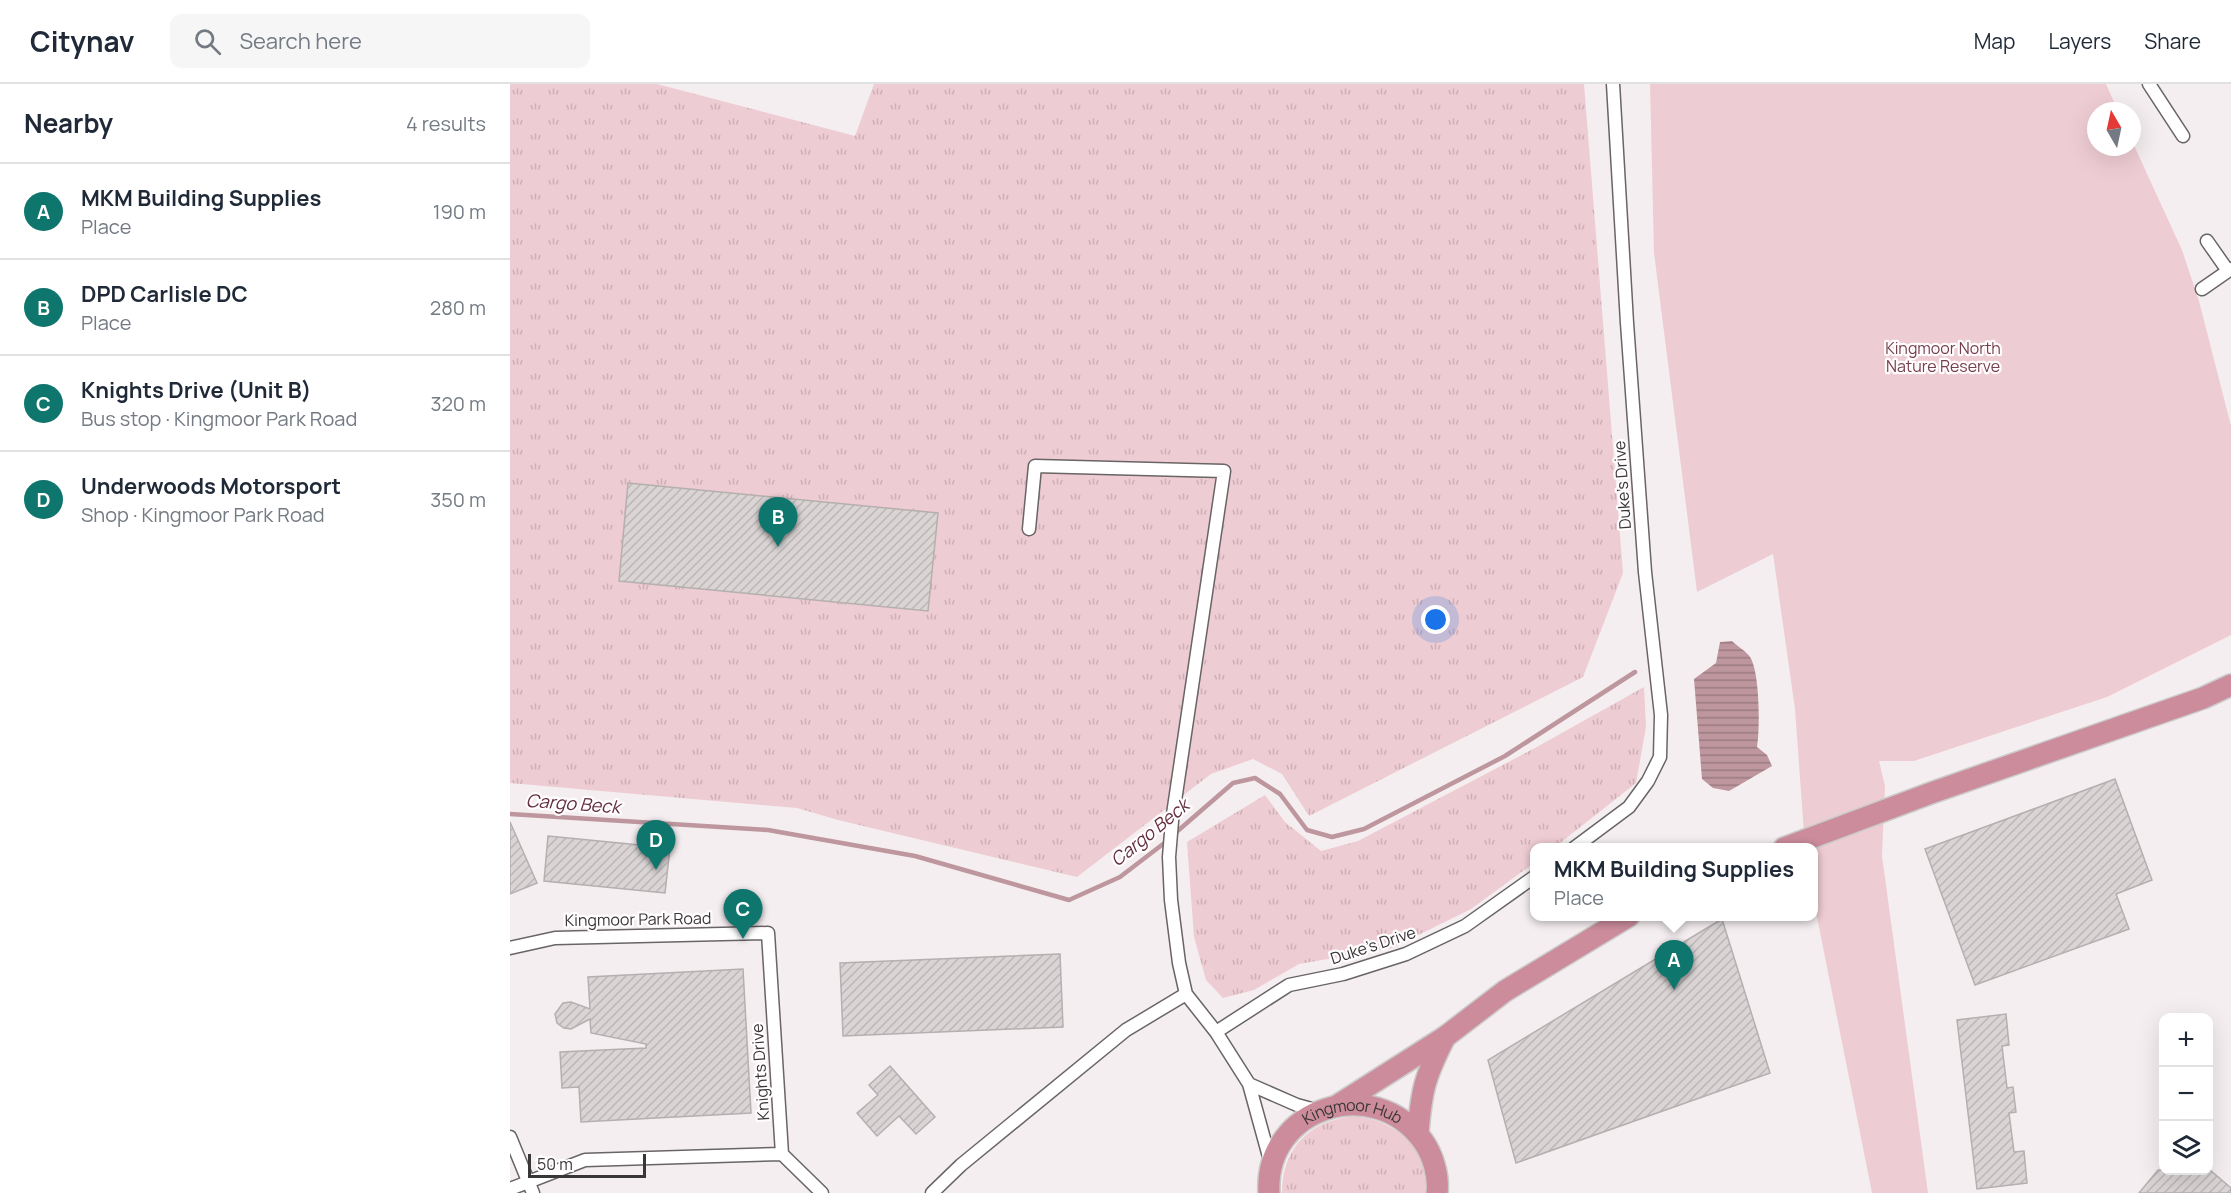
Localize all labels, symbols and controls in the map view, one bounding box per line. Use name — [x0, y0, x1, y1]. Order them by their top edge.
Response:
search box — [170, 14, 590, 68]
text: Citynav — [30, 22, 134, 60]
icon: search — [191, 25, 224, 58]
text: Search here — [239, 26, 362, 56]
text: Map — [1974, 27, 2015, 55]
text: Layers — [2048, 27, 2111, 55]
text: Share — [2144, 27, 2201, 55]
north arrow — [2087, 102, 2141, 156]
text: Nearby — [24, 105, 113, 141]
text: 4 results — [406, 110, 486, 137]
text: MKM Building Supplies — [81, 183, 322, 213]
text: A — [37, 198, 50, 225]
text: 190 m — [433, 198, 486, 225]
text: Place — [81, 213, 131, 240]
text: DPD Carlisle DC — [81, 279, 248, 309]
text: B — [37, 294, 50, 321]
text: 280 m — [430, 294, 486, 321]
text: Place — [81, 309, 131, 336]
park label: Kingmoor North Nature Reserve — [1885, 337, 2001, 377]
text: Knights Drive (Unit B) — [81, 375, 312, 405]
text: C — [36, 390, 51, 417]
text: 320 m — [430, 390, 486, 417]
text: Bus stop · Kingmoor Park Road — [81, 405, 357, 432]
street label: Duke's Drive — [1608, 440, 1636, 530]
text: Underwoods Motorsport — [81, 471, 341, 501]
text: D — [36, 486, 51, 513]
text: 350 m — [430, 486, 486, 513]
pin: B — [758, 498, 798, 547]
text: Shop · Kingmoor Park Road — [81, 501, 325, 528]
your location — [1421, 605, 1450, 634]
water label: Cargo Beck — [525, 788, 624, 818]
water label: Cargo Beck — [1105, 791, 1196, 871]
pin: D — [636, 820, 676, 870]
popup — [1530, 843, 1818, 921]
text: MKM Building Supplies — [1554, 854, 1794, 884]
text: Place — [1554, 884, 1604, 911]
pin: C — [724, 890, 762, 939]
street label: Kingmoor Park Road — [565, 907, 711, 931]
street label: Duke's Drive — [1327, 921, 1419, 969]
pin: A — [1654, 940, 1694, 990]
map controls — [2159, 1013, 2213, 1175]
button: + — [2159, 1013, 2213, 1067]
street label: Knights Drive — [746, 1023, 774, 1121]
button: − — [2159, 1067, 2213, 1121]
text: Kingmoor Hub — [1298, 1094, 1407, 1130]
street label: Kingmoor Hub — [1301, 1114, 1405, 1134]
button: layers — [2159, 1121, 2213, 1175]
scale bar — [528, 1151, 646, 1178]
text: 50 m — [537, 1153, 573, 1175]

